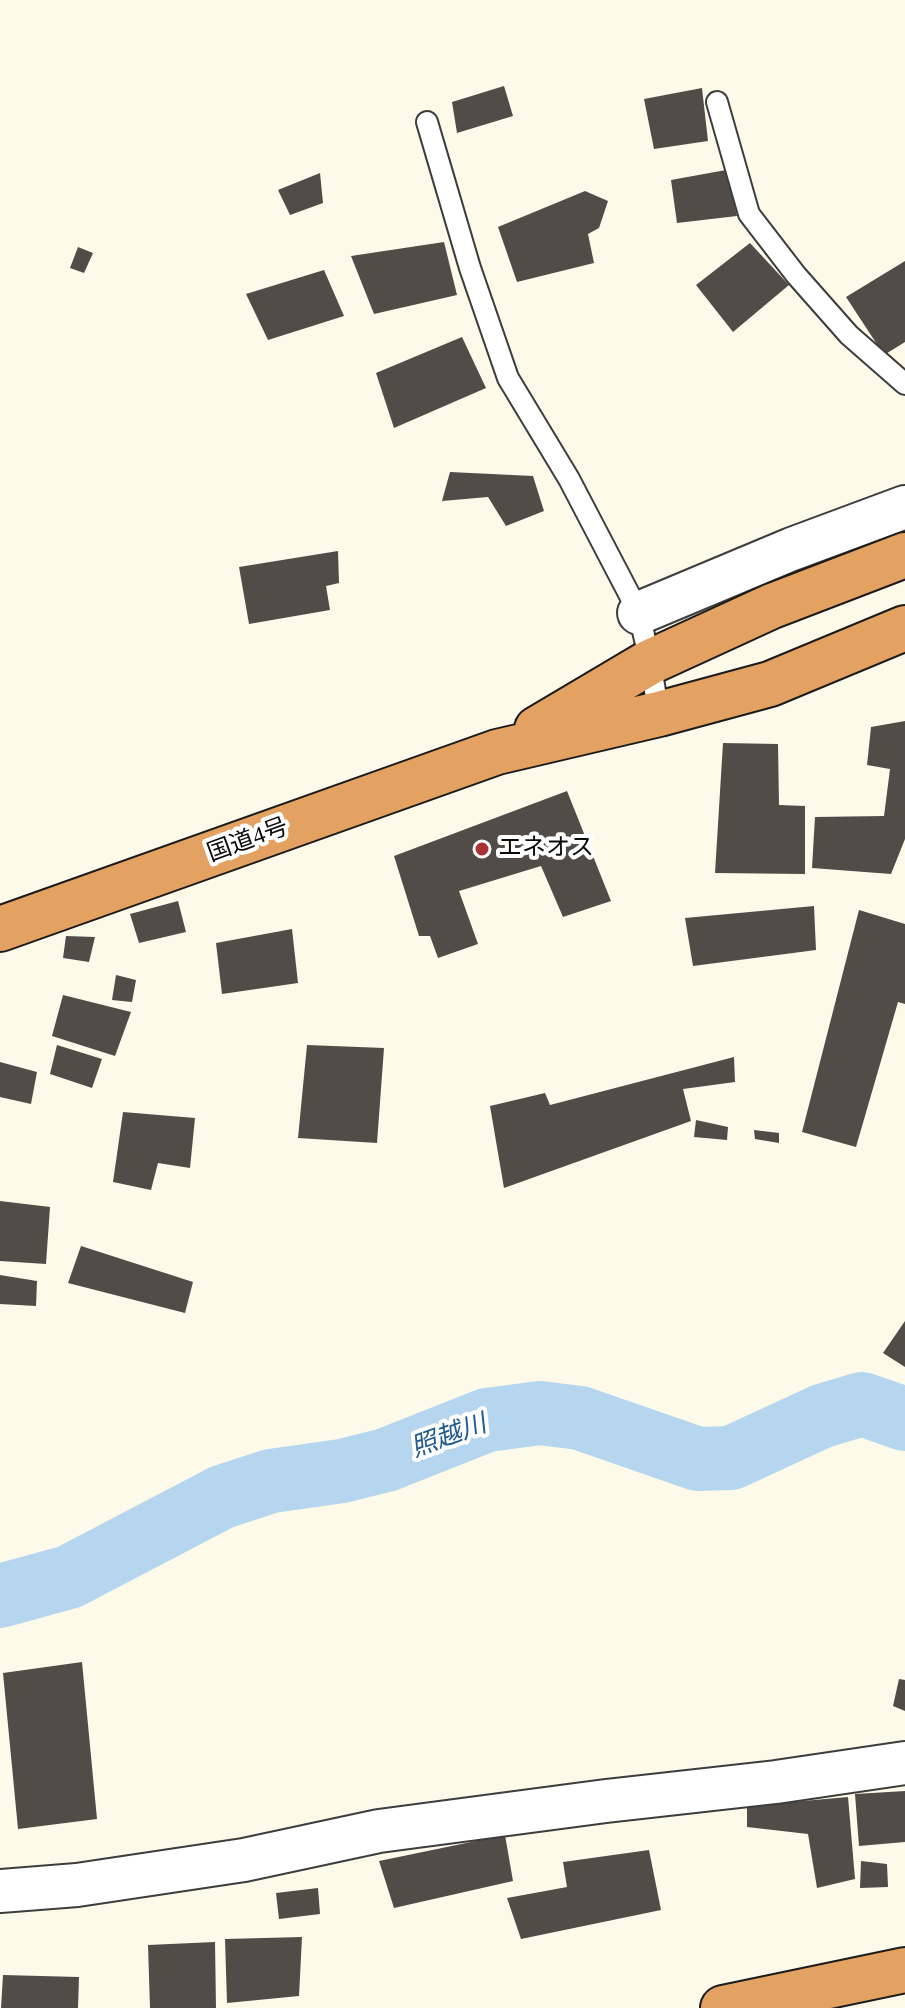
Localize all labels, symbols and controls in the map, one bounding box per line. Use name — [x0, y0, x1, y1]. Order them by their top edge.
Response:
street label: 国道4号 — [204, 813, 292, 869]
place label: エネオス — [498, 835, 594, 863]
marker: エネオス — [473, 840, 491, 858]
water label: 照越川 — [407, 1409, 491, 1465]

